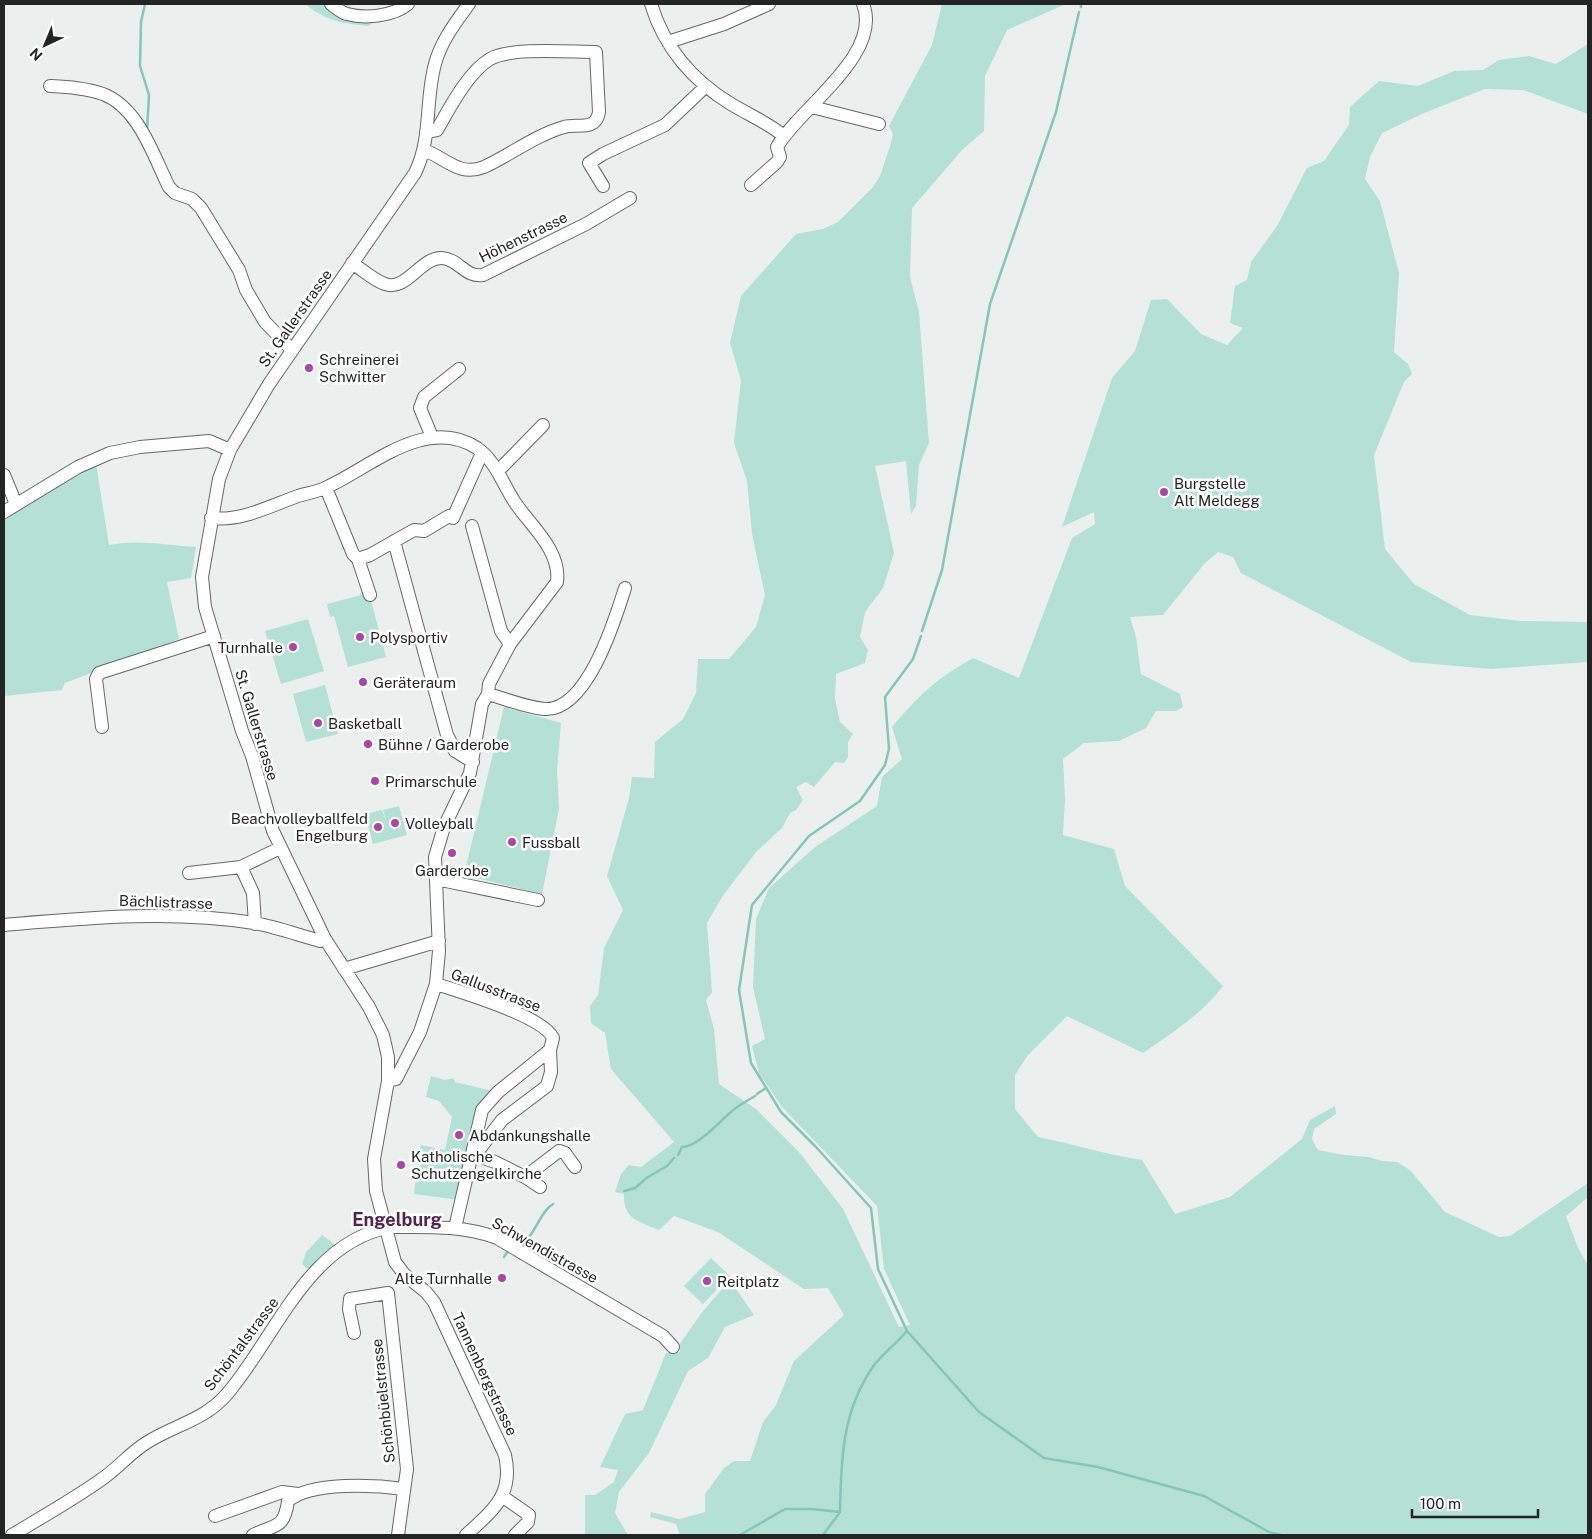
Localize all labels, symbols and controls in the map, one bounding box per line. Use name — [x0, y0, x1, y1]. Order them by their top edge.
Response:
north arrow — [20, 20, 70, 70]
text: N — [26, 45, 45, 64]
street label: Höhenstrasse — [476, 208, 570, 266]
street label: St. Gallerstrasse — [255, 266, 335, 370]
place label: Schreinerei Schwitter — [319, 351, 399, 385]
marker: Schreinerei Schwitter — [303, 362, 315, 374]
place label: Burgstelle Alt Meldegg — [1174, 475, 1260, 509]
marker: Burgstelle Alt Meldegg — [1158, 486, 1170, 498]
place label: Polysportiv — [370, 629, 448, 646]
marker: Polysportiv — [354, 631, 366, 643]
place label: Turnhalle — [218, 639, 283, 656]
marker: Turnhalle — [287, 641, 299, 653]
street label: St. Gallerstrasse — [232, 667, 282, 783]
place label: Geräteraum — [373, 674, 456, 691]
marker: Geräteraum — [357, 676, 369, 688]
place label: Basketball — [328, 715, 402, 732]
marker: Basketball — [312, 717, 324, 729]
place label: Bühne / Garderobe — [378, 736, 509, 753]
marker: Bühne / Garderobe — [362, 738, 374, 750]
place label: Primarschule — [385, 773, 477, 790]
marker: Primarschule — [369, 775, 381, 787]
place label: Beachvolleyballfeld Engelburg — [231, 810, 368, 844]
place label: Volleyball — [405, 815, 474, 832]
marker: Volleyball — [389, 817, 401, 829]
marker: Beachvolleyballfeld Engelburg — [372, 821, 384, 833]
place label: Fussball — [522, 834, 581, 851]
marker: Fussball — [506, 836, 518, 848]
marker: Garderobe — [446, 847, 458, 859]
place label: Garderobe — [415, 862, 489, 879]
street label: Bächlistrasse — [119, 892, 213, 912]
street label: Gallusstrasse — [449, 965, 543, 1015]
place label: Abdankungshalle — [469, 1127, 591, 1144]
marker: Abdankungshalle — [453, 1129, 465, 1141]
place label: Katholische Schutzengelkirche — [411, 1148, 542, 1182]
marker: Katholische Schutzengelkirche — [395, 1159, 407, 1171]
district label: Engelburg — [352, 1209, 442, 1230]
street label: Schwendistrasse — [489, 1214, 601, 1286]
place label: Alte Turnhalle — [394, 1270, 492, 1287]
marker: Alte Turnhalle — [496, 1272, 508, 1284]
place label: Reitplatz — [717, 1273, 779, 1290]
marker: Reitplatz — [701, 1275, 713, 1287]
street label: Schöntalstrasse — [200, 1294, 282, 1394]
street label: Tannenbergstrasse — [449, 1310, 521, 1438]
street label: Schönbüelstrasse — [368, 1338, 398, 1464]
scale bar — [1412, 1486, 1538, 1518]
text: 100 m — [1420, 1495, 1461, 1512]

